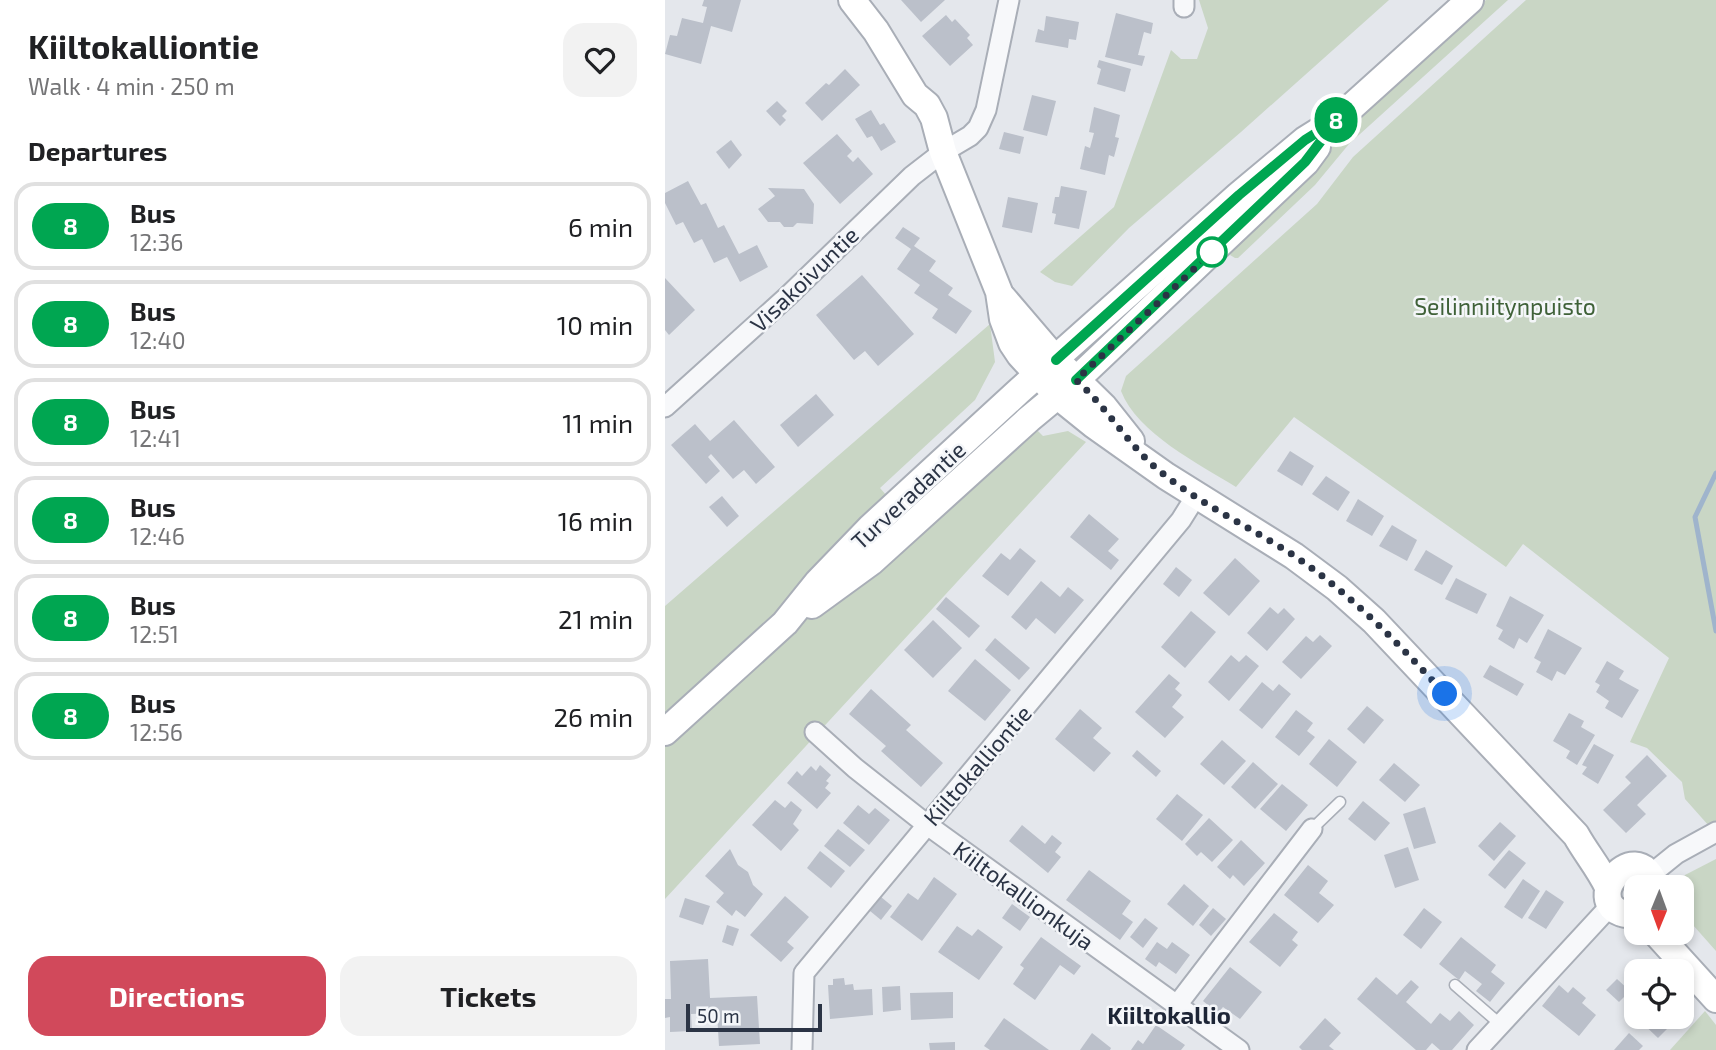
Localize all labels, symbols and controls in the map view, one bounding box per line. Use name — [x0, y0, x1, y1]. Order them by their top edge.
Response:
button: heart — [563, 23, 637, 97]
text: Kiiltokalliontie — [28, 26, 259, 66]
text: Walk · 4 min · 250 m — [28, 72, 235, 100]
line badge: 8 — [1313, 97, 1359, 143]
text: 8 — [1329, 105, 1343, 134]
text: Departures — [28, 135, 167, 166]
text: Bus — [130, 197, 176, 228]
text: 8 — [63, 211, 78, 240]
text: 6 min — [568, 211, 633, 242]
street label: Visakoivuntie — [744, 220, 864, 338]
text: 12:36 — [130, 228, 183, 256]
unlabelled marker — [1197, 237, 1227, 267]
park label: Seilinniitynpuisto — [1414, 292, 1596, 320]
text: Bus — [130, 295, 176, 326]
text: 8 — [63, 309, 78, 338]
text: 10 min — [557, 309, 633, 340]
text: 12:40 — [130, 326, 186, 354]
text: Bus — [130, 393, 176, 424]
text: 8 — [63, 407, 78, 436]
text: 11 min — [562, 407, 633, 438]
text: 12:41 — [130, 424, 181, 452]
street label: Turveradantie — [845, 435, 971, 555]
text: Bus — [130, 491, 176, 522]
text: 8 — [63, 505, 78, 534]
text: 16 min — [558, 505, 633, 536]
text: 12:46 — [130, 522, 185, 550]
text: Bus — [130, 589, 176, 620]
text: 8 — [63, 603, 78, 632]
text: 21 min — [558, 603, 633, 634]
text: 12:51 — [130, 620, 179, 648]
your location — [1427, 676, 1462, 711]
text: Bus — [130, 687, 176, 718]
street label: Kiiltokalliontie — [917, 699, 1037, 831]
text: 8 — [63, 701, 78, 730]
text: 26 min — [553, 701, 633, 732]
text: 12:56 — [130, 718, 183, 746]
street label: Kiiltokallionkuja — [948, 835, 1100, 955]
north arrow — [1624, 875, 1694, 945]
map controls — [1624, 875, 1694, 1029]
button: Directions — [28, 956, 326, 1036]
button: Tickets — [340, 956, 637, 1036]
button: locate — [1624, 959, 1694, 1029]
district label: Kiiltokallio — [1107, 1000, 1231, 1029]
scale bar — [686, 1001, 823, 1033]
text: 50 m — [697, 1004, 740, 1027]

